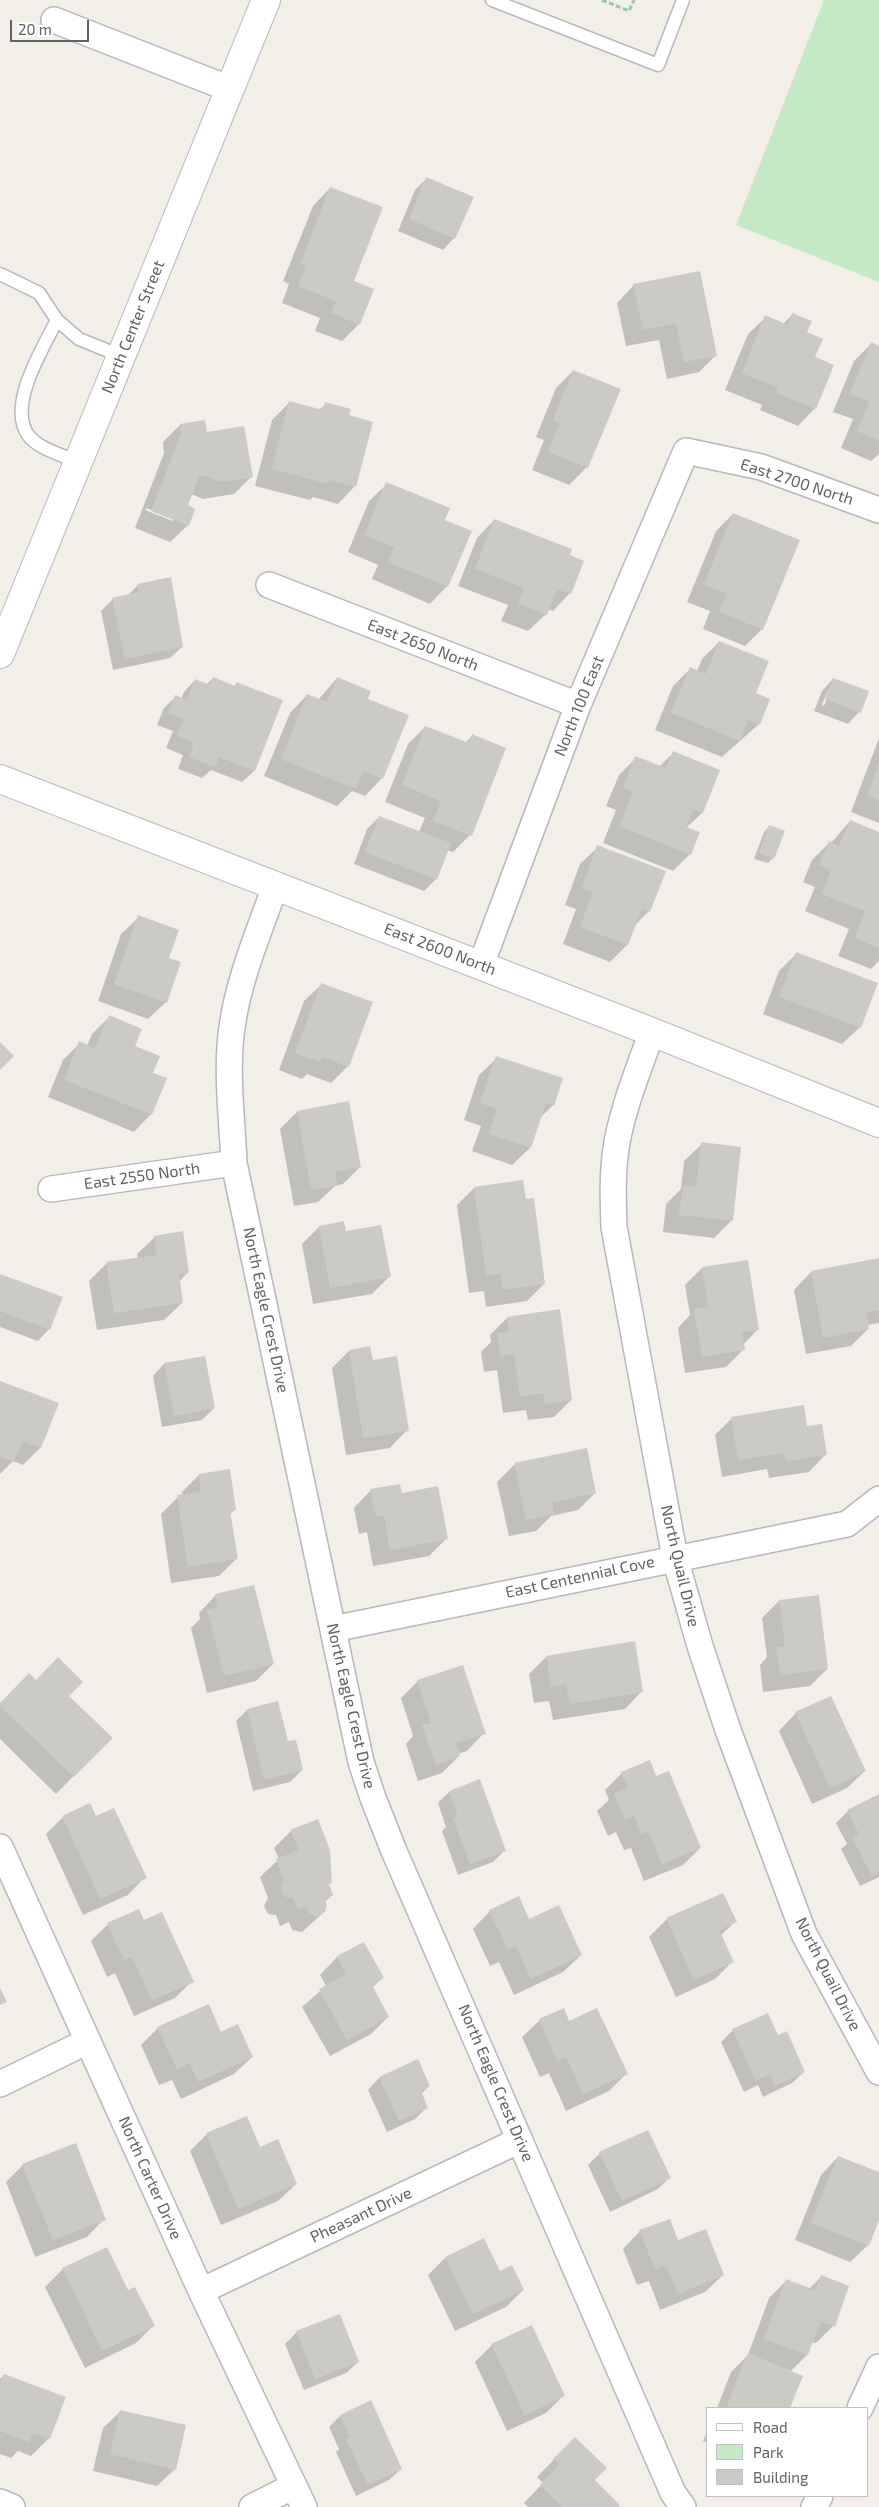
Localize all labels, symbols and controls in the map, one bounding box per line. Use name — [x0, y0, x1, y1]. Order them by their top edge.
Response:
scale bar — [12, 10, 91, 42]
text: 20 m — [18, 20, 52, 38]
street label: North Center Street — [98, 258, 168, 396]
street label: East 2700 North — [738, 455, 856, 509]
street label: East 2650 North — [365, 615, 481, 675]
street label: North 100 East — [550, 653, 608, 759]
street label: East 2600 North — [381, 919, 499, 979]
street label: East 2550 North — [83, 1158, 201, 1194]
street label: North Eagle Crest Drive — [239, 1225, 293, 1395]
street label: North Quail Drive — [657, 1503, 703, 1629]
street label: East Centennial Cove — [504, 1552, 656, 1602]
street label: North Eagle Crest Drive — [323, 1621, 379, 1791]
street label: North Quail Drive — [791, 1914, 865, 2034]
street label: North Eagle Crest Drive — [454, 2001, 538, 2165]
street label: North Carter Drive — [114, 2113, 186, 2243]
street label: Pheasant Drive — [307, 2183, 415, 2247]
legend — [706, 2407, 869, 2497]
text: Road — [753, 2418, 788, 2436]
text: Park — [753, 2443, 784, 2461]
text: Building — [753, 2468, 808, 2486]

